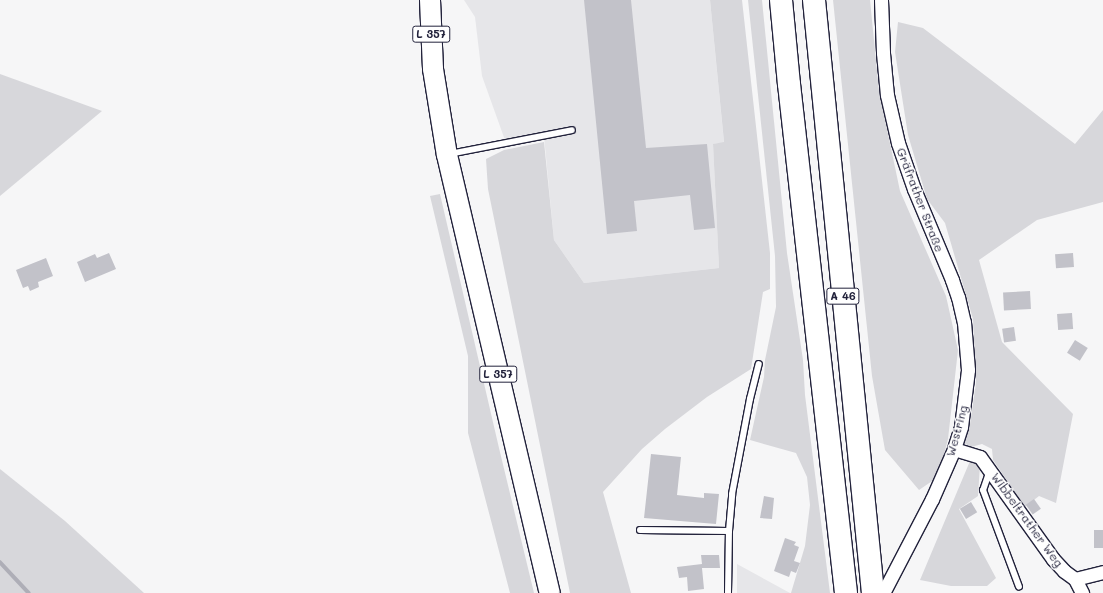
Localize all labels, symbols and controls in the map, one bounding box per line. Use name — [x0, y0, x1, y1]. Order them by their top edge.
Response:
road number: L 357 — [412, 25, 450, 43]
street label: Gräfrather Straße — [893, 146, 947, 254]
road number: A 46 — [826, 287, 860, 305]
road number: L 357 — [479, 365, 517, 383]
street label: Westring — [943, 404, 971, 458]
street label: Wibbeltrather Weg — [988, 470, 1066, 570]

